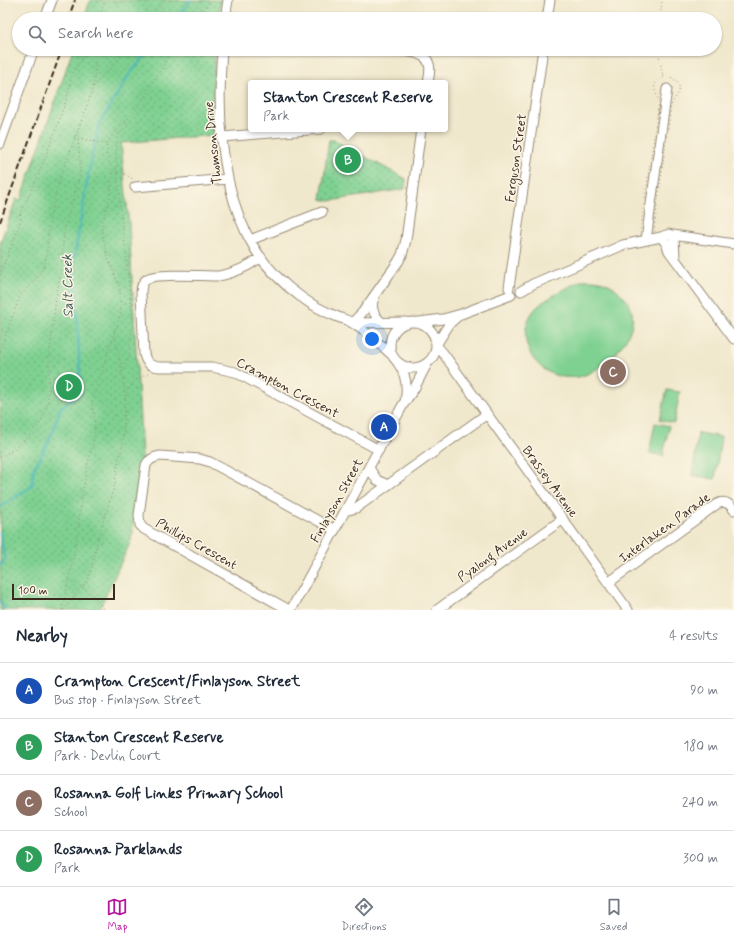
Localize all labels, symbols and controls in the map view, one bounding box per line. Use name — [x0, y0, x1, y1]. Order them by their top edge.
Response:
search box — [12, 12, 722, 56]
icon: search — [26, 23, 48, 45]
text: Search here — [58, 24, 134, 44]
popup — [248, 80, 448, 132]
text: Stanton Crescent Reserve — [263, 88, 433, 108]
street label: Thomson Drive — [201, 101, 226, 185]
text: Park — [263, 108, 289, 125]
street label: Ferguson Street — [502, 113, 532, 204]
pin: B — [335, 145, 361, 175]
water label: Salt Creek — [58, 254, 78, 318]
your location — [362, 329, 382, 349]
street label: Crampton Crescent — [233, 354, 341, 423]
pin: C — [600, 357, 626, 387]
pin: D — [56, 372, 82, 402]
pin: A — [371, 412, 397, 442]
street label: Brassey Avenue — [518, 443, 582, 521]
street label: Finlayson Street — [307, 455, 368, 546]
street label: Interlaken Parade — [616, 489, 714, 567]
street label: Phillips Crescent — [153, 515, 240, 574]
street label: Pyalong Avenue — [454, 524, 532, 588]
scale bar — [12, 582, 115, 601]
text: 100 m — [18, 584, 48, 598]
text: Nearby — [16, 625, 68, 647]
text: 4 results — [669, 628, 718, 645]
text: Crampton Crescent/Finlayson Street — [54, 672, 300, 692]
text: A — [25, 682, 33, 699]
text: 90 m — [690, 682, 718, 699]
text: Bus stop · Finlayson Street — [54, 692, 201, 709]
text: Stanton Crescent Reserve — [54, 728, 223, 748]
text: B — [25, 738, 33, 755]
text: 180 m — [683, 738, 718, 755]
text: Park · Devlin Court — [54, 748, 161, 765]
text: Rosanna Golf Links Primary School — [54, 784, 283, 804]
text: C — [24, 794, 34, 811]
text: 240 m — [682, 794, 718, 811]
text: School — [54, 804, 88, 821]
text: Rosanna Parklands — [54, 840, 182, 860]
text: D — [25, 850, 33, 867]
text: 300 m — [683, 850, 718, 867]
text: Park — [54, 860, 80, 877]
tab: Map — [106, 896, 128, 934]
tab: Directions — [341, 896, 387, 934]
tab: Saved — [600, 896, 627, 934]

